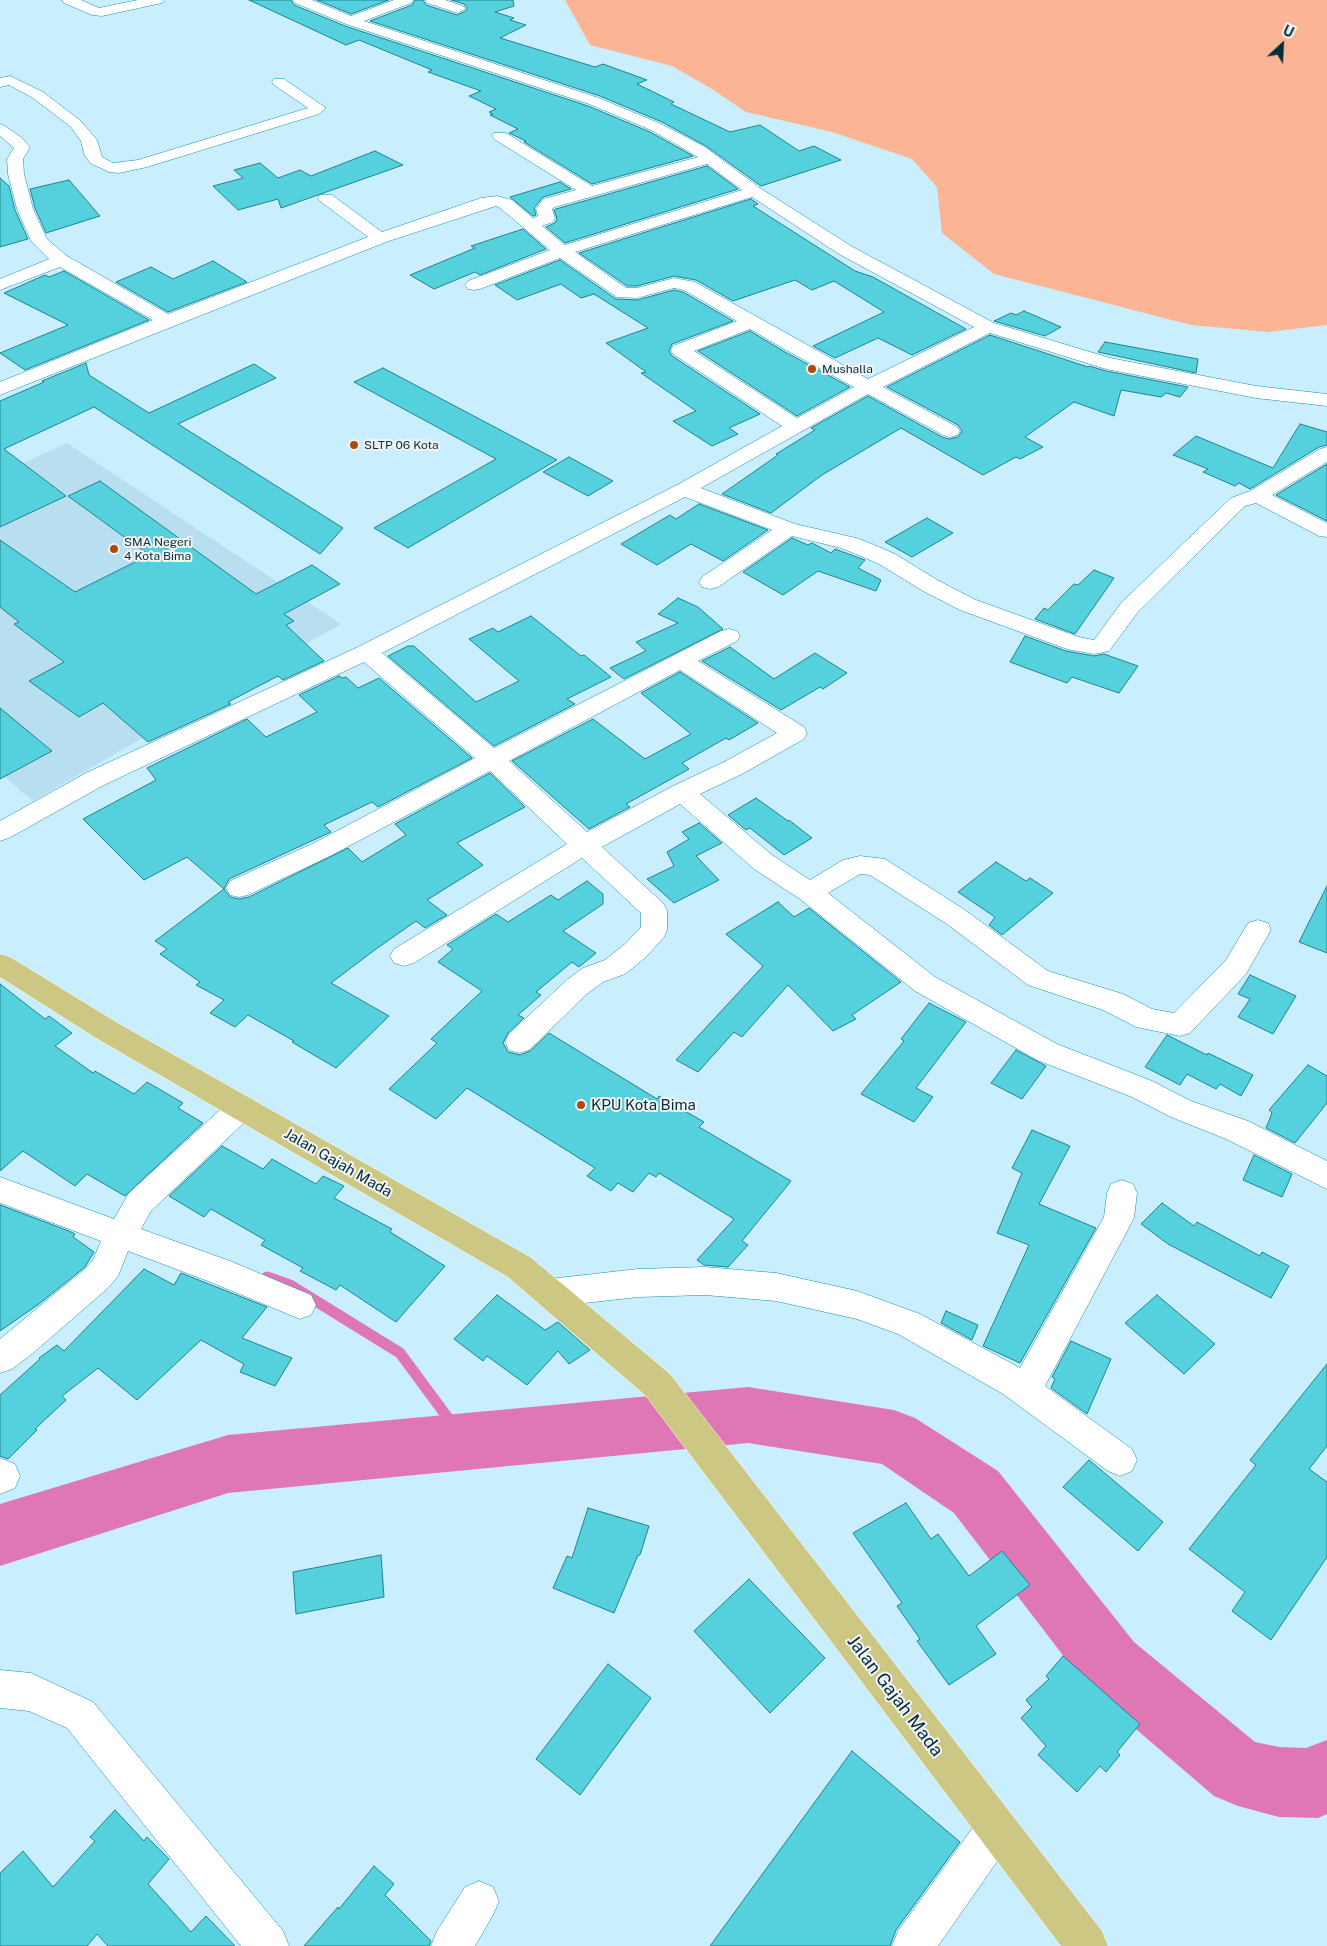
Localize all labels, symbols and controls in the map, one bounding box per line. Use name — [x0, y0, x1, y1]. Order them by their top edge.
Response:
north arrow — [1257, 20, 1307, 70]
text: U — [1280, 22, 1296, 41]
place label: Mushalla — [822, 362, 873, 376]
marker: Mushalla — [806, 363, 818, 375]
place label: SLTP 06 Kota — [364, 438, 439, 452]
marker: SLTP 06 Kota — [348, 439, 360, 451]
place label: SMA Negeri 4 Kota Bima — [124, 535, 192, 563]
marker: SMA Negeri 4 Kota Bima — [108, 543, 120, 555]
place label: KPU Kota Bima — [591, 1096, 696, 1114]
marker: KPU Kota Bima — [575, 1099, 587, 1111]
street label: Jalan Gajah Mada — [281, 1125, 395, 1201]
street label: Jalan Gajah Mada — [842, 1631, 948, 1761]

